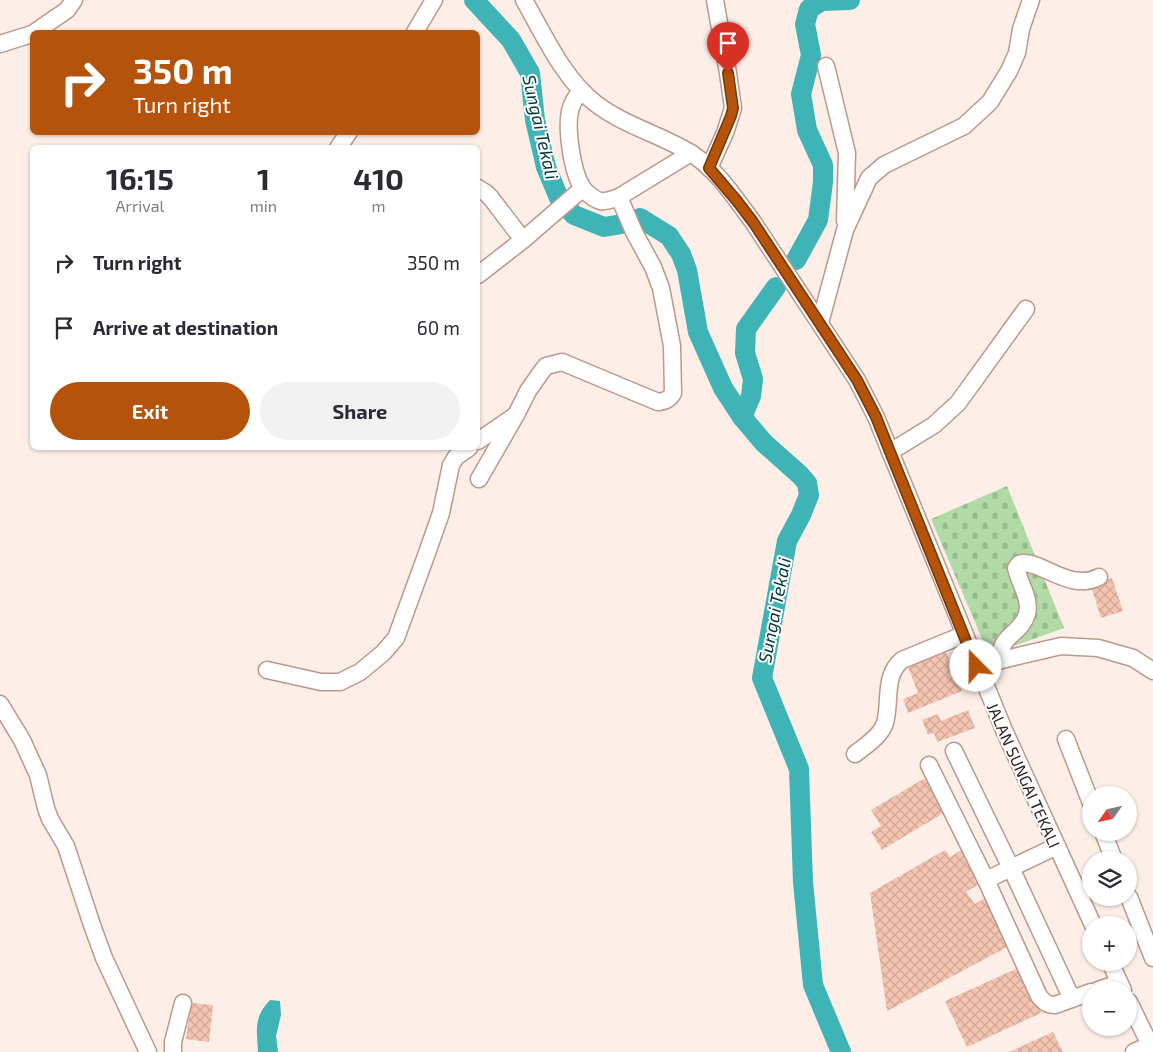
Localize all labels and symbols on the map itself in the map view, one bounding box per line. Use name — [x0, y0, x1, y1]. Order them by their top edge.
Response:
pin — [707, 22, 749, 73]
water label: Sungai Tekali — [518, 73, 564, 182]
water label: Sungai Tekali — [753, 555, 795, 664]
position arrow — [949, 639, 1001, 691]
street label: JALAN SUNGAI TEKALI — [983, 700, 1065, 850]
north arrow — [1082, 786, 1138, 841]

